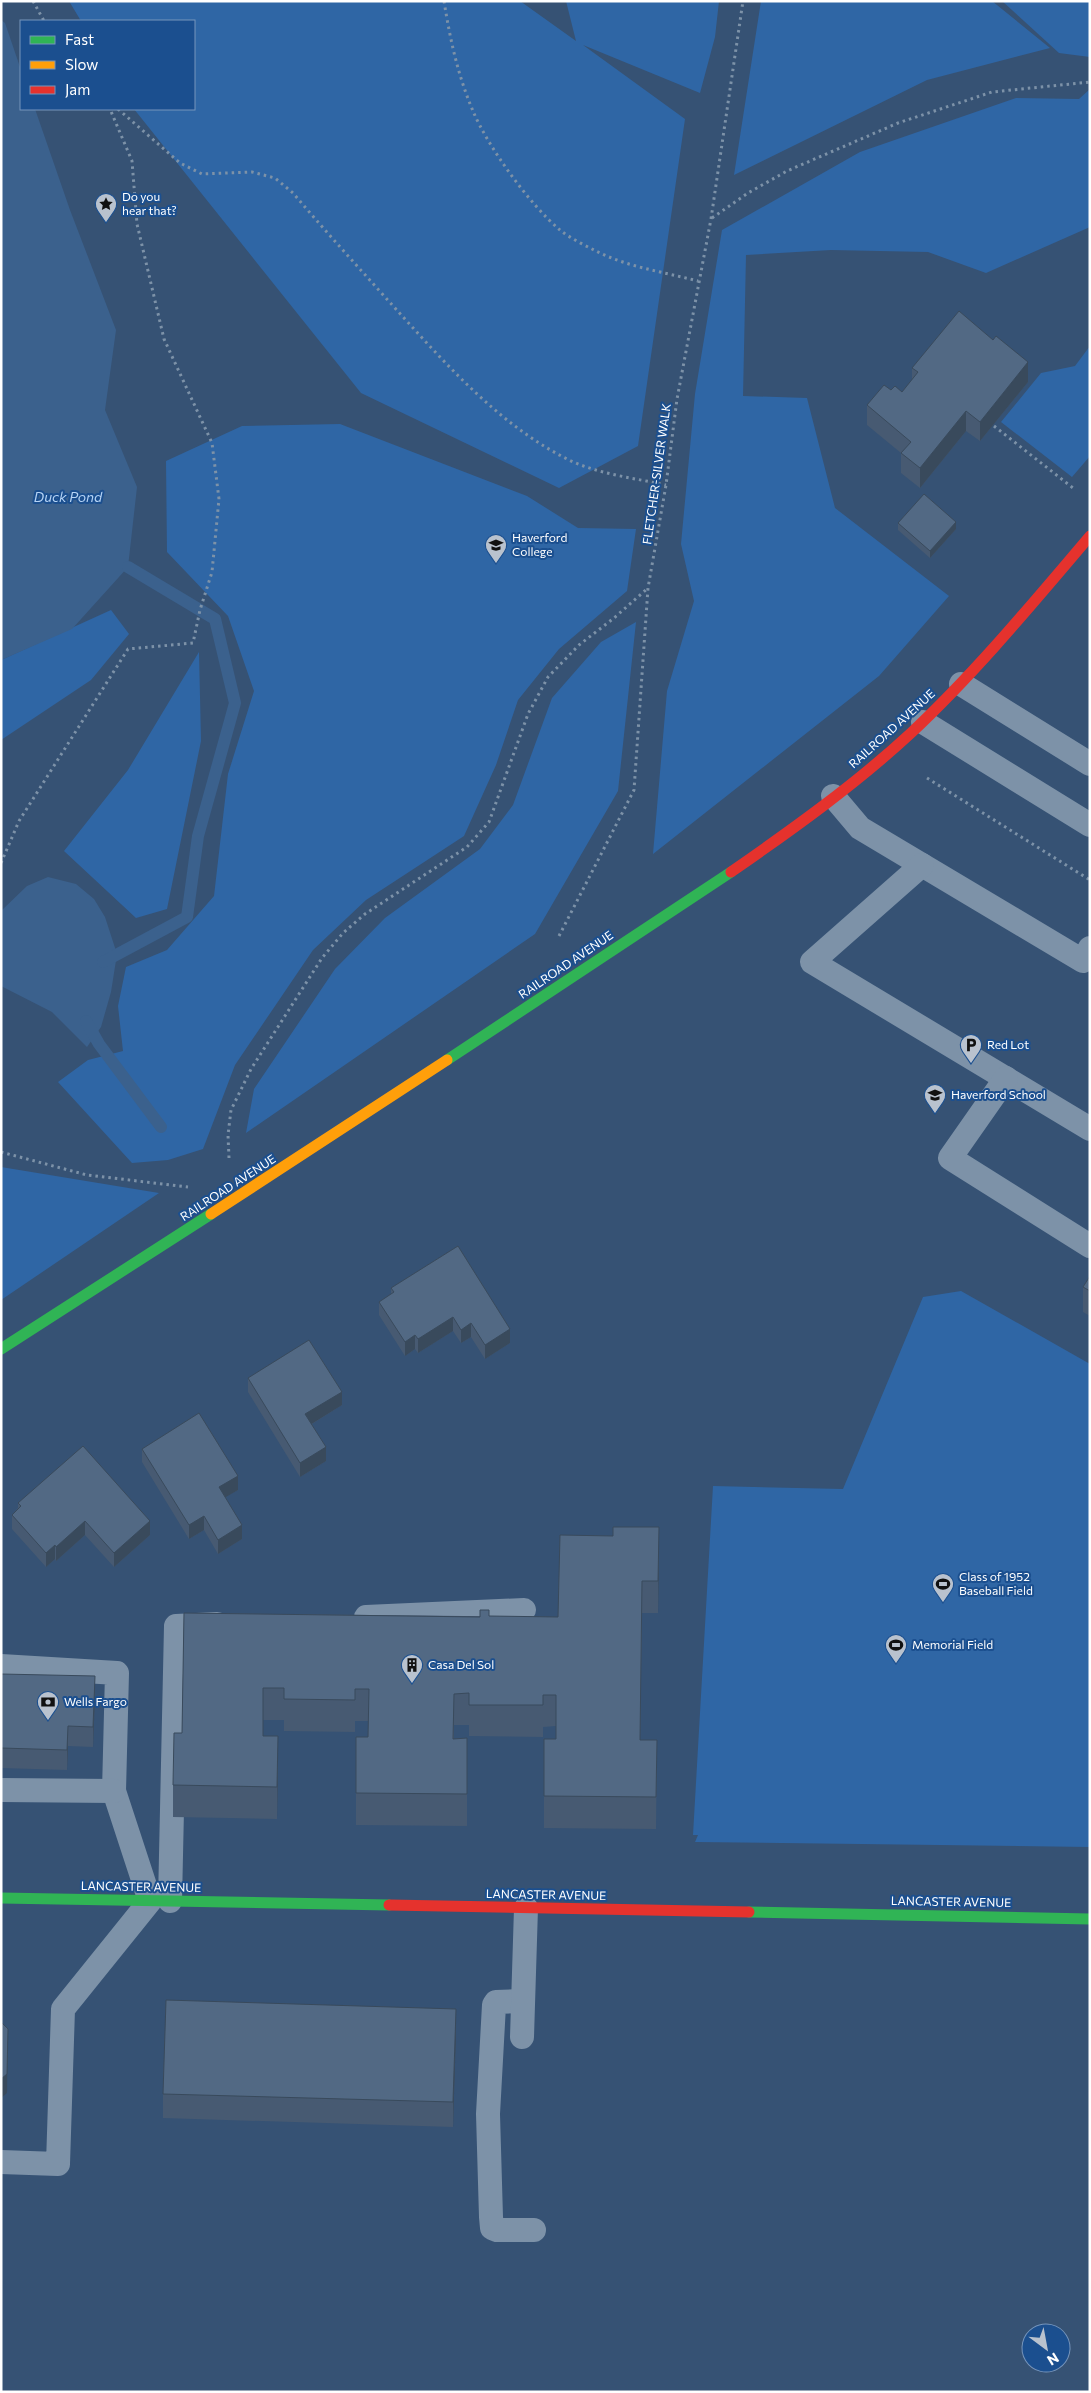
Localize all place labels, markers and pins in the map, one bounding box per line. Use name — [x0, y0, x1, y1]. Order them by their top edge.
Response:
place label: Do you hear that? — [122, 189, 177, 217]
place icon: Do you hear that? — [94, 192, 118, 223]
place label: Haverford College — [512, 530, 567, 558]
school or university icon: Haverford College — [484, 533, 508, 564]
parking icon: Red Lot — [959, 1033, 983, 1064]
place label: Red Lot — [987, 1037, 1029, 1051]
school or university icon: Haverford School — [923, 1083, 947, 1114]
place label: Haverford School — [951, 1087, 1046, 1101]
place label: Class of 1952 Baseball Field — [959, 1569, 1033, 1597]
sports icon: Class of 1952 Baseball Field — [931, 1572, 955, 1603]
sports icon: Memorial Field — [884, 1633, 908, 1664]
place label: Memorial Field — [912, 1637, 993, 1651]
building icon: Casa Del Sol — [400, 1653, 424, 1684]
place label: Casa Del Sol — [428, 1657, 494, 1671]
bank icon: Wells Fargo — [36, 1690, 60, 1721]
place label: Wells Fargo — [64, 1694, 127, 1708]

